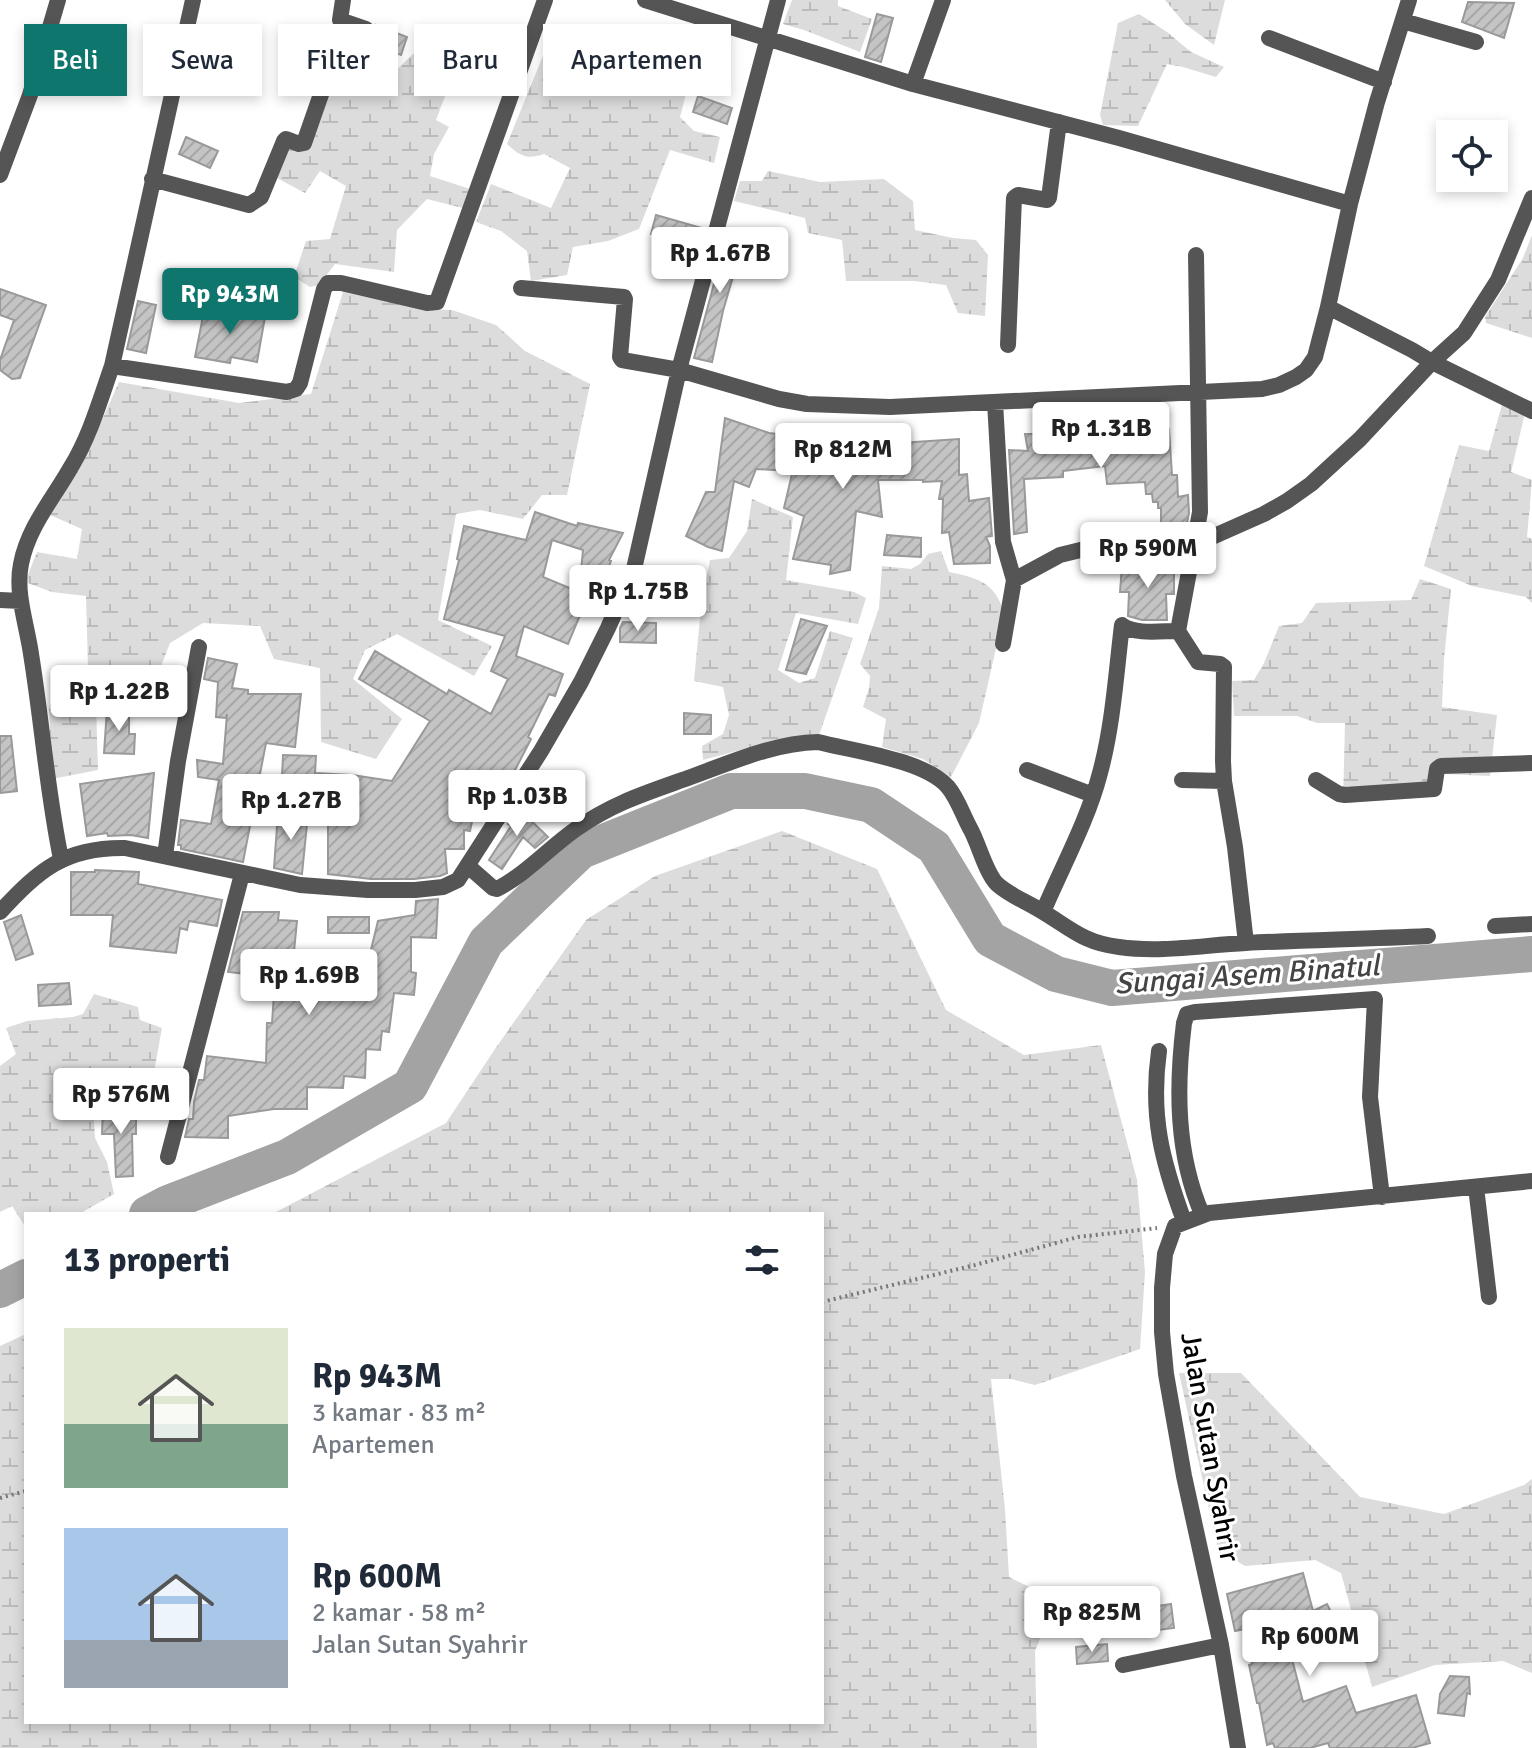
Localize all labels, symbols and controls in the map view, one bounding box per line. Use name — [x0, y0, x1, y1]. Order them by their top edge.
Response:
chip: Beli — [24, 24, 127, 96]
chip: Sewa — [143, 24, 262, 96]
chip: Filter — [278, 24, 398, 96]
chip: Baru — [414, 24, 527, 96]
chip: Apartemen — [543, 24, 731, 96]
map controls — [1436, 120, 1508, 192]
button: locate — [1436, 120, 1508, 192]
pin: Rp 1.67B — [637, 227, 803, 295]
text: Rp 1.67B — [669, 237, 771, 269]
pin: Rp 943M — [156, 268, 304, 336]
text: Rp 943M — [180, 278, 280, 310]
pin: Rp 1.31B — [1018, 402, 1184, 470]
text: Rp 1.31B — [1050, 412, 1152, 444]
pin: Rp 812M — [769, 423, 917, 491]
text: Rp 812M — [793, 433, 893, 465]
pin: Rp 590M — [1074, 522, 1222, 590]
text: Rp 590M — [1098, 532, 1198, 564]
pin: Rp 1.75B — [555, 565, 721, 633]
text: Rp 1.75B — [587, 575, 689, 607]
pin: Rp 1.22B — [36, 665, 202, 733]
text: Rp 1.22B — [68, 675, 170, 707]
pin: Rp 1.03B — [434, 770, 600, 838]
pin: Rp 1.27B — [208, 774, 374, 842]
text: Rp 1.03B — [466, 780, 568, 812]
text: Rp 1.27B — [240, 784, 342, 816]
water label: Sungai Asem Binatul — [1113, 947, 1383, 1003]
pin: Rp 1.69B — [226, 949, 392, 1017]
text: Rp 1.69B — [258, 959, 360, 991]
pin: Rp 576M — [47, 1068, 195, 1136]
text: Rp 576M — [71, 1078, 171, 1110]
icon: filters — [740, 1238, 784, 1282]
text: 13 properti — [64, 1239, 230, 1281]
street label: Jalan Sutan Syahrir — [1173, 1330, 1247, 1565]
text: Rp 943M — [312, 1355, 442, 1397]
icon: home — [128, 1360, 224, 1456]
text: 3 kamar · 83 m² — [312, 1397, 486, 1429]
text: Apartemen — [312, 1429, 435, 1461]
text: Rp 600M — [312, 1555, 442, 1597]
icon: home — [128, 1560, 224, 1656]
pin: Rp 825M — [1018, 1586, 1166, 1654]
text: Rp 825M — [1042, 1596, 1142, 1628]
text: 2 kamar · 58 m² — [312, 1597, 486, 1629]
pin: Rp 600M — [1236, 1610, 1384, 1678]
text: Rp 600M — [1260, 1620, 1360, 1652]
text: Jalan Sutan Syahrir — [312, 1629, 527, 1661]

